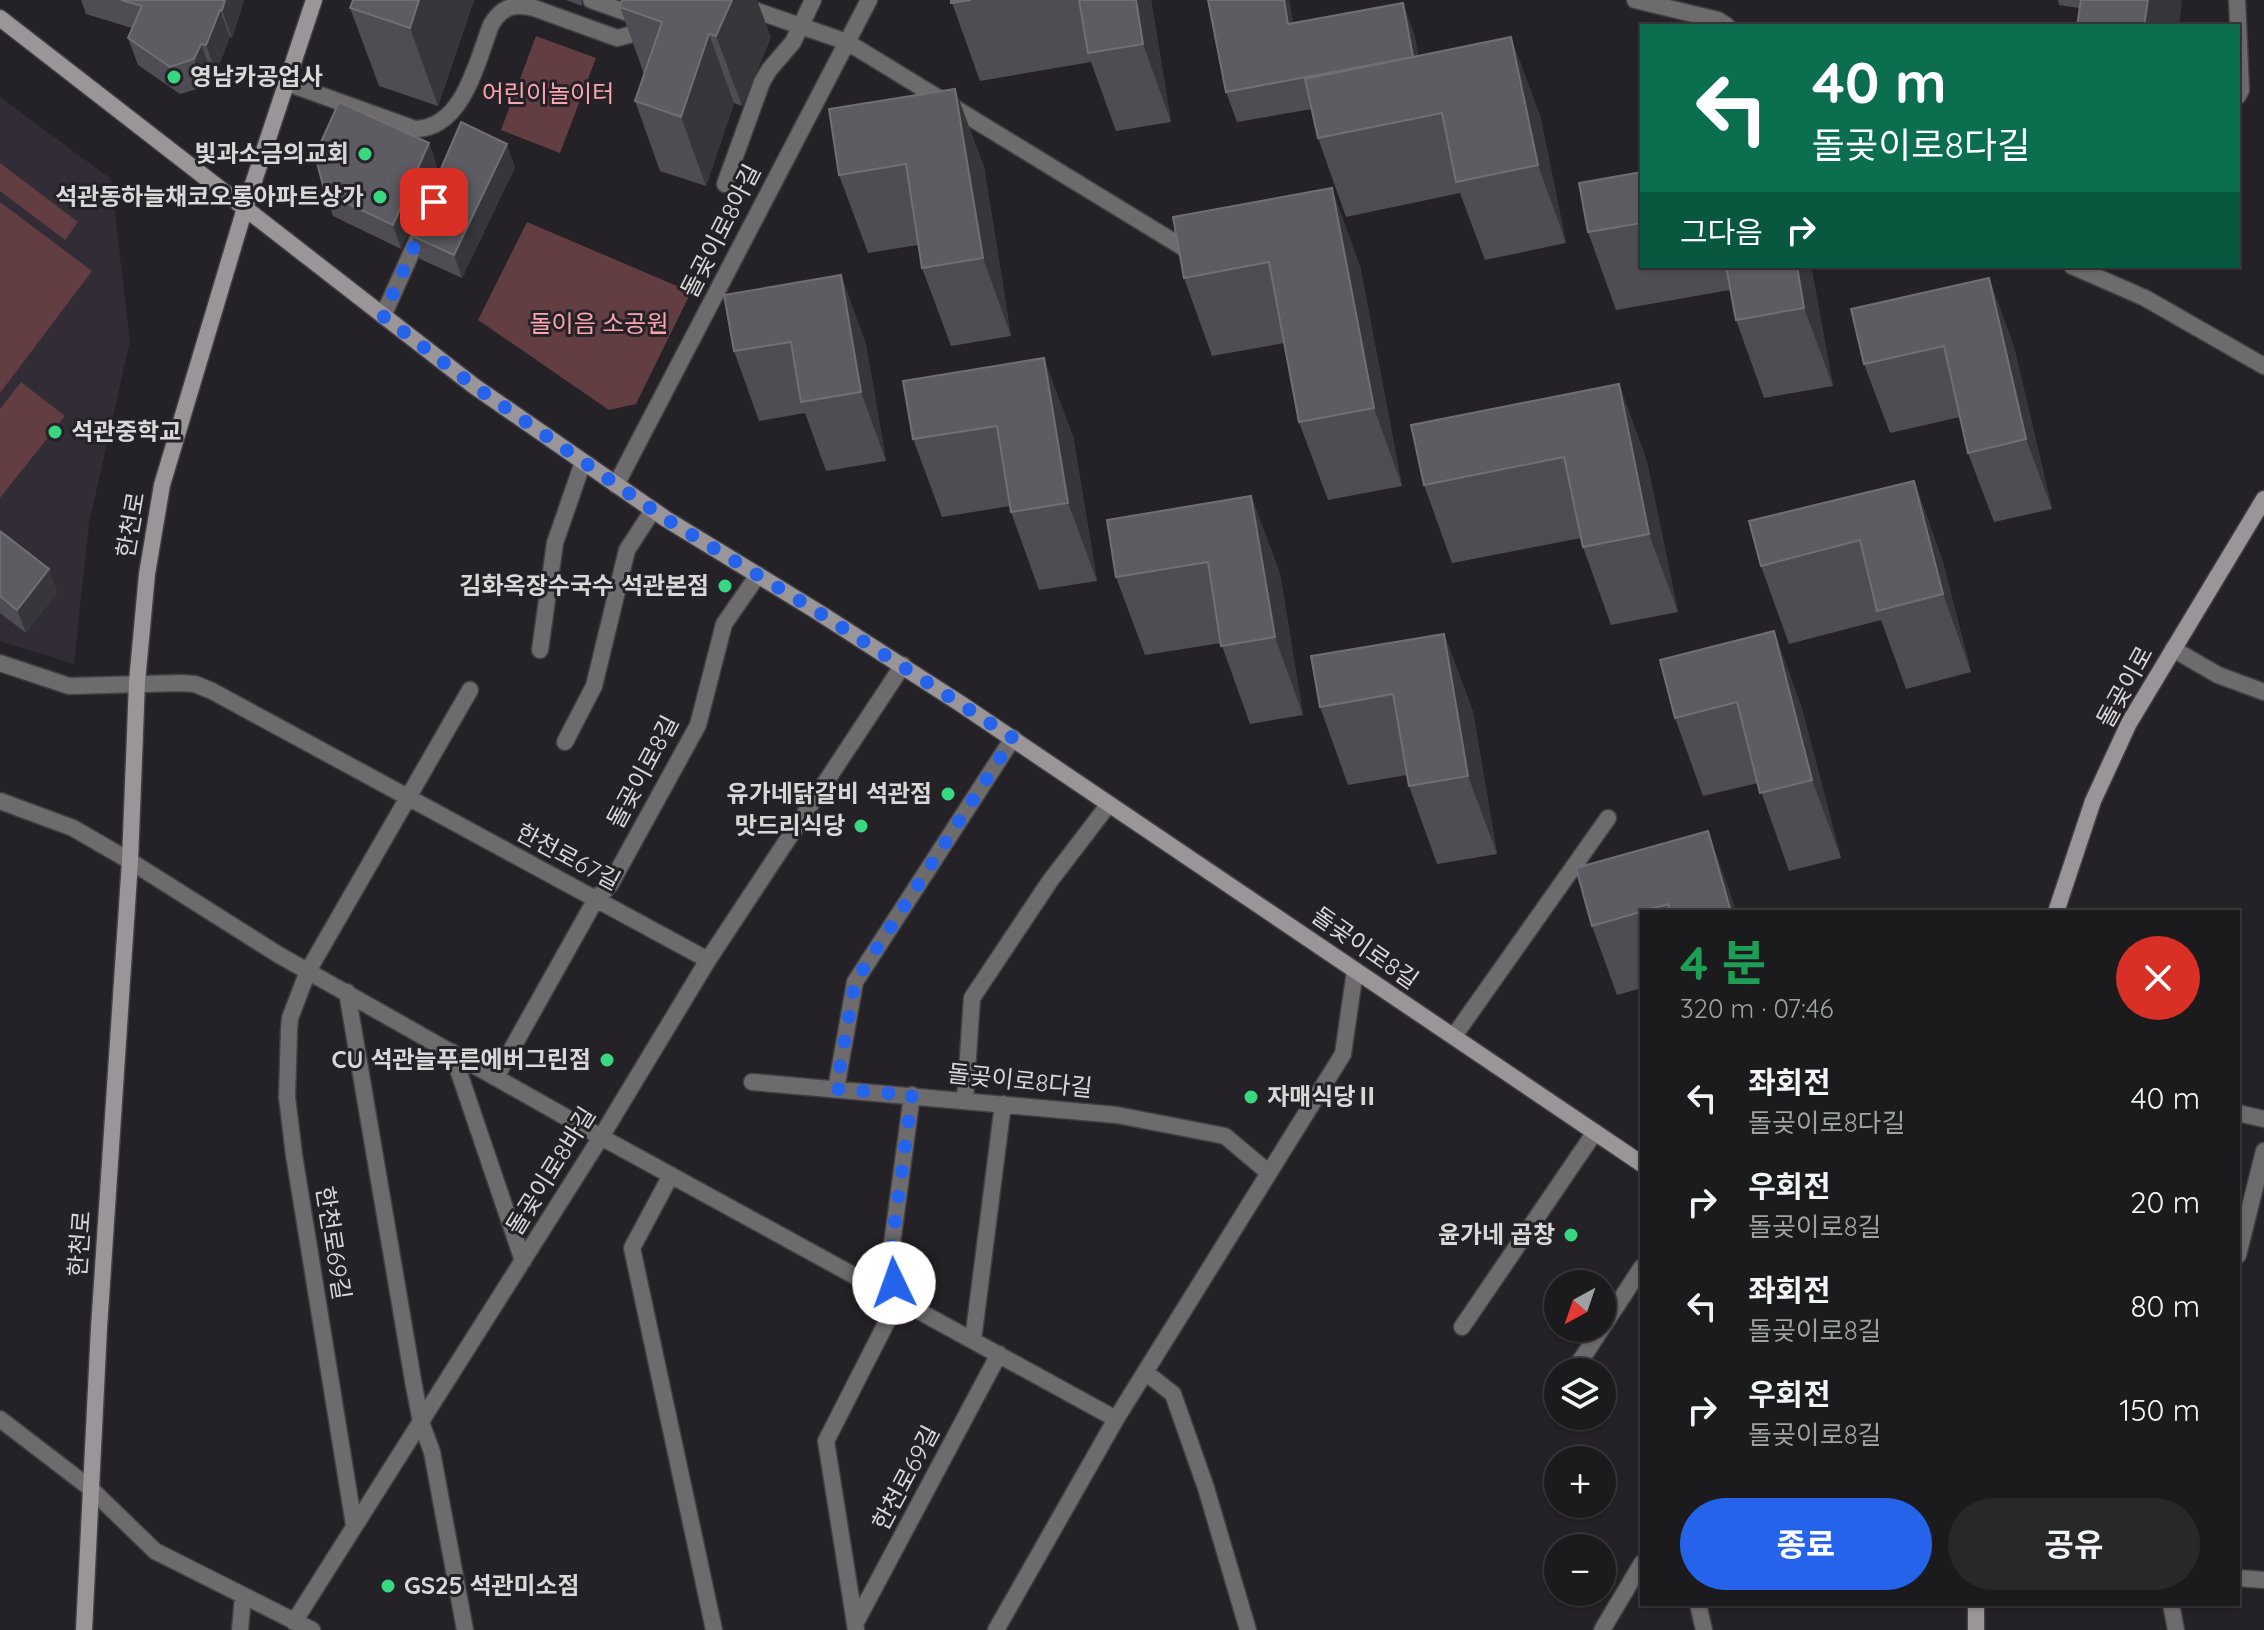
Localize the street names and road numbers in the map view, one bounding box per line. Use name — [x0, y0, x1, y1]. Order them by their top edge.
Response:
street label: 돌곶이로8아길 — [674, 159, 766, 302]
street label: 한천로 — [109, 490, 151, 560]
street label: 돌곶이로 — [2090, 641, 2159, 732]
street label: 돌곶이로8길 — [600, 710, 684, 833]
street label: 한천로67길 — [511, 816, 626, 896]
street label: 돌곶이로8길 — [1306, 900, 1425, 995]
street label: 돌곶이로8다길 — [946, 1057, 1094, 1103]
street label: 돌곶이로8바길 — [499, 1101, 601, 1240]
street label: 한천로69길 — [310, 1184, 358, 1302]
street label: 한천로 — [62, 1210, 96, 1278]
street label: 한천로69길 — [865, 1420, 945, 1535]

